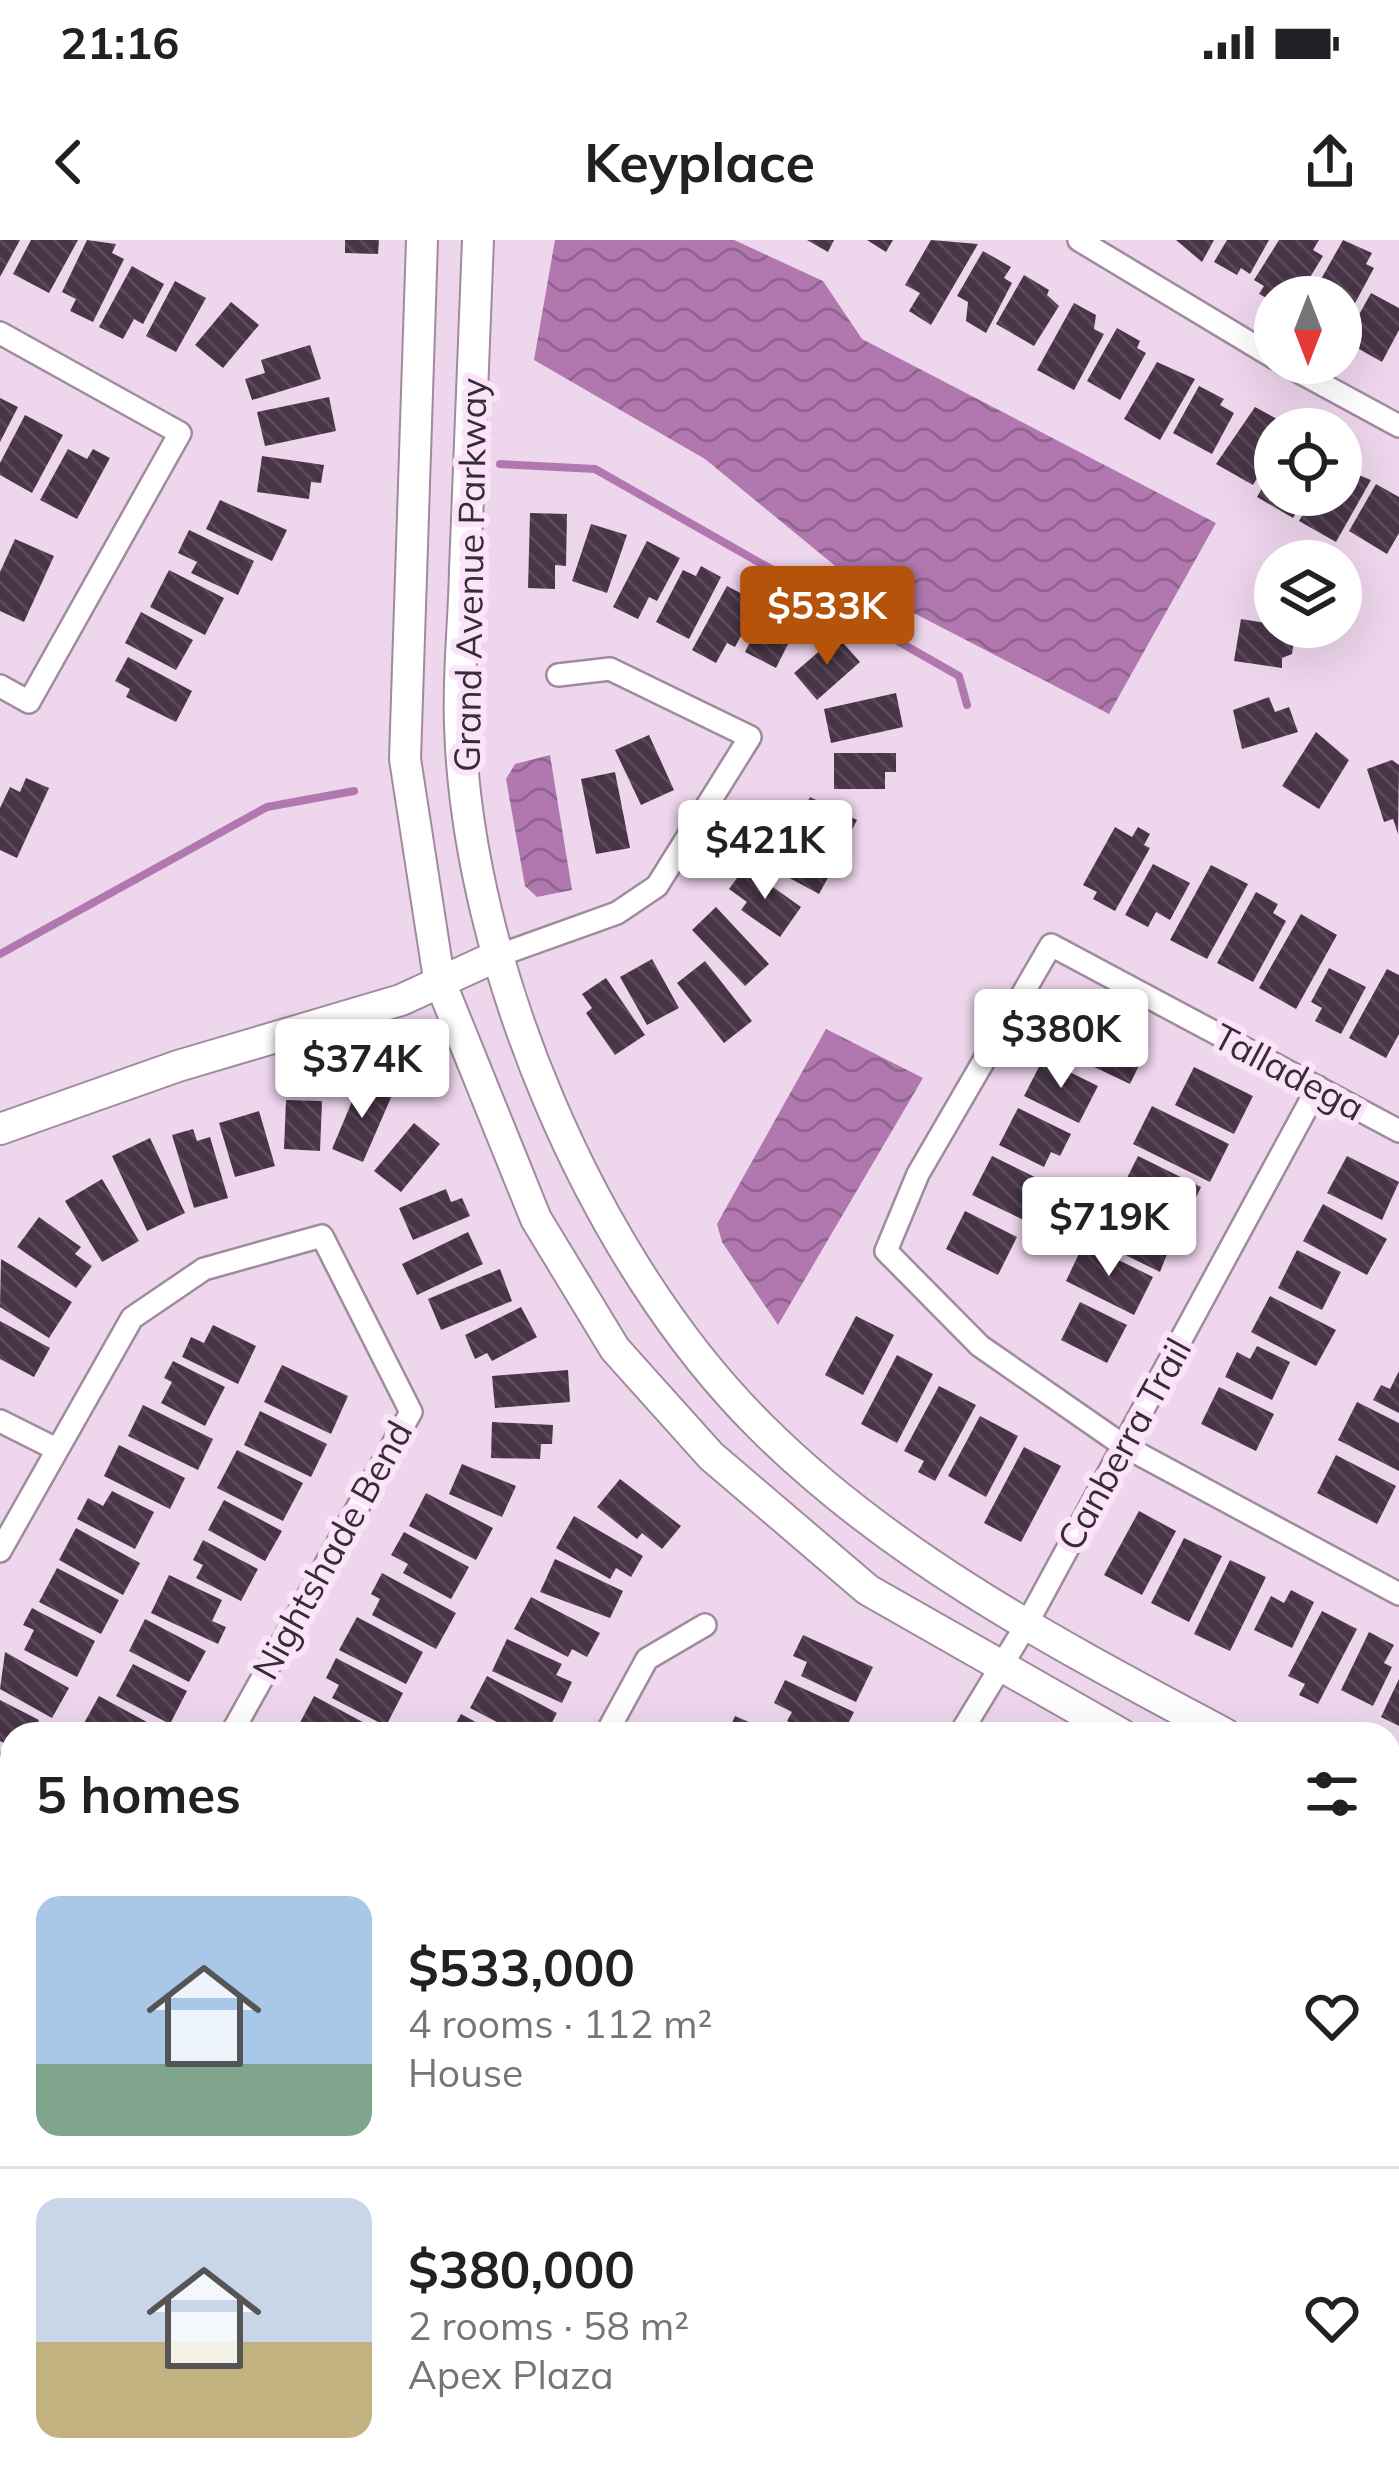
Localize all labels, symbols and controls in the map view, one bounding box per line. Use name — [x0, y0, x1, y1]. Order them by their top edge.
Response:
text: 21:16 — [60, 14, 179, 70]
text: Keyplace — [584, 128, 815, 196]
icon: back — [36, 129, 102, 195]
icon: share — [1297, 129, 1363, 195]
north arrow — [1254, 276, 1362, 384]
map controls — [1254, 276, 1362, 648]
street label: Grand Avenue Parkway — [444, 377, 495, 773]
button: locate — [1254, 408, 1362, 516]
button: layers — [1254, 540, 1362, 648]
pin: $533K — [743, 566, 911, 668]
text: $533K — [767, 580, 887, 629]
pin: $421K — [681, 800, 849, 902]
text: $421K — [705, 814, 825, 863]
pin: $380K — [977, 989, 1145, 1091]
text: $380K — [1001, 1003, 1121, 1052]
street label: Talladega — [1206, 1013, 1372, 1130]
pin: $374K — [278, 1019, 446, 1121]
text: $374K — [302, 1033, 422, 1082]
pin: $719K — [1025, 1177, 1193, 1279]
text: $719K — [1049, 1191, 1169, 1240]
street label: Canberra Trail — [1047, 1330, 1200, 1558]
street label: Nightshade Bend — [242, 1413, 421, 1687]
icon: filters — [1299, 1761, 1365, 1827]
text: 5 homes — [36, 1762, 241, 1826]
text: $533,000 — [408, 1935, 635, 1999]
icon: home — [132, 1944, 276, 2088]
icon: heart — [1299, 1983, 1365, 2049]
text: 4 rooms · 112 m² — [408, 1999, 712, 2048]
text: House — [408, 2048, 523, 2097]
text: $380,000 — [408, 2237, 635, 2301]
icon: home — [132, 2246, 276, 2390]
icon: heart — [1299, 2285, 1365, 2351]
text: 2 rooms · 58 m² — [408, 2301, 689, 2350]
text: Apex Plaza — [408, 2350, 614, 2399]

